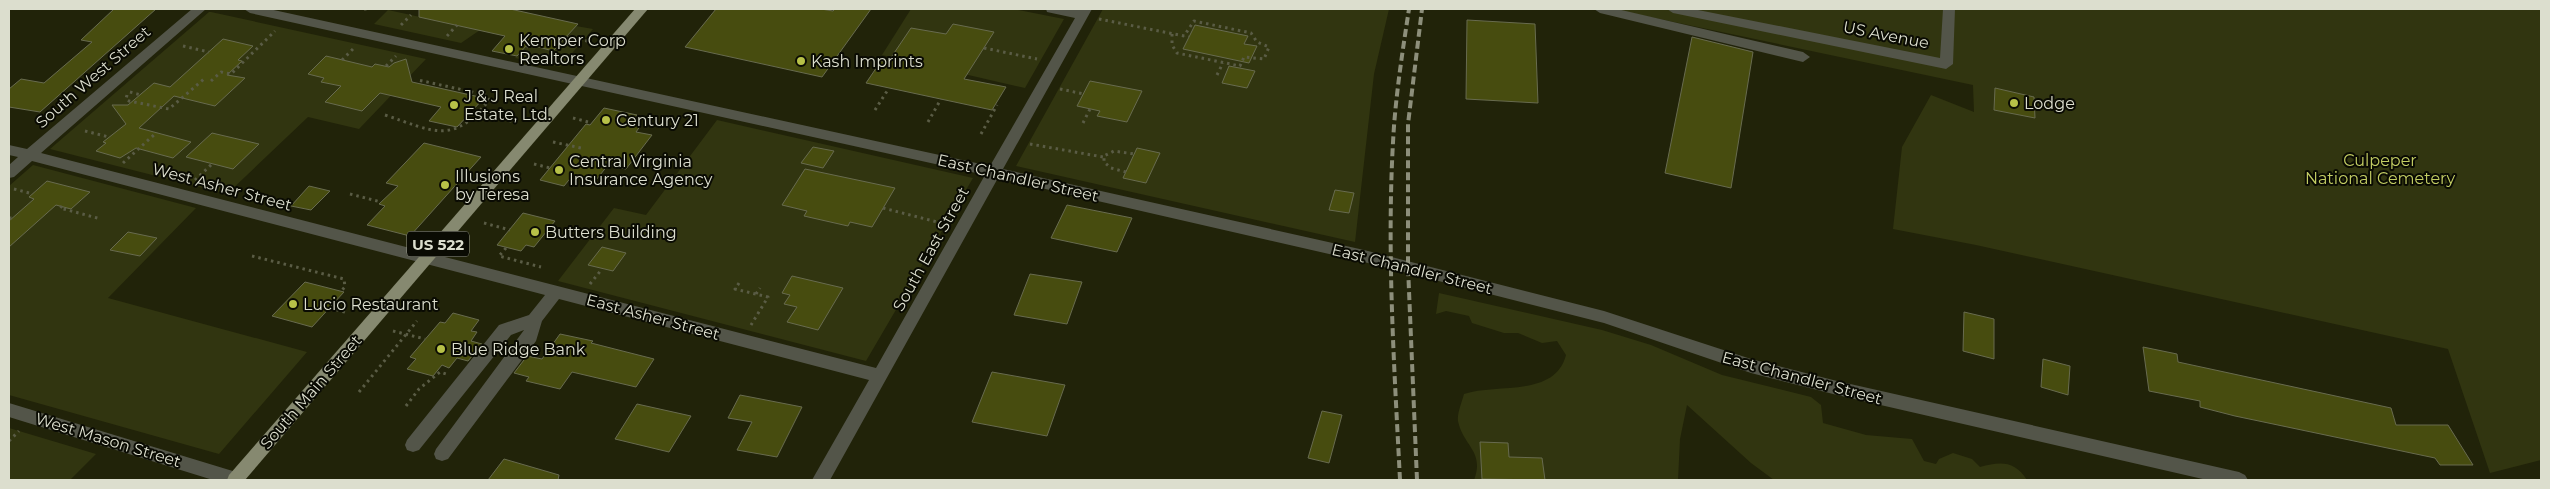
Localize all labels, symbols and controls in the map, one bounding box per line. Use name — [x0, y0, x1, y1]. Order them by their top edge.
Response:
street label: US Avenue — [1841, 17, 1931, 53]
street label: South West Street — [32, 22, 155, 132]
place label: Kemper Corp Realtors — [519, 31, 626, 68]
marker: Kemper Corp Realtors — [503, 43, 515, 55]
place label: Kash Imprints — [811, 52, 923, 71]
marker: Kash Imprints — [795, 55, 807, 67]
place label: J & J Real Estate, Ltd. — [463, 87, 551, 124]
place label: Lodge — [2024, 94, 2075, 113]
marker: Lodge — [2008, 97, 2020, 109]
marker: J & J Real Estate, Ltd. — [448, 99, 460, 111]
place label: Century 21 — [616, 111, 699, 130]
marker: Century 21 — [600, 114, 612, 126]
street label: East Chandler Street — [936, 150, 1101, 206]
park label: Culpeper National Cemetery — [2305, 151, 2455, 188]
place label: Central Virginia Insurance Agency — [569, 152, 713, 189]
street label: West Asher Street — [150, 159, 294, 215]
marker: Central Virginia Insurance Agency — [553, 164, 565, 176]
place label: Illusions by Teresa — [455, 167, 530, 204]
marker: Illusions by Teresa — [439, 179, 451, 191]
street label: South East Street — [889, 183, 973, 314]
place label: Butters Building — [545, 223, 677, 242]
marker: Butters Building — [529, 226, 541, 238]
road number: US 522 — [407, 232, 469, 256]
street label: East Chandler Street — [1330, 240, 1495, 298]
street label: East Asher Street — [584, 290, 722, 344]
place label: Lucio Restaurant — [303, 295, 439, 314]
marker: Lucio Restaurant — [287, 298, 299, 310]
street label: South Main Street — [256, 331, 366, 453]
place label: Blue Ridge Bank — [451, 340, 586, 359]
marker: Blue Ridge Bank — [435, 343, 447, 355]
street label: East Chandler Street — [1720, 348, 1885, 409]
street label: West Mason Street — [33, 409, 183, 471]

